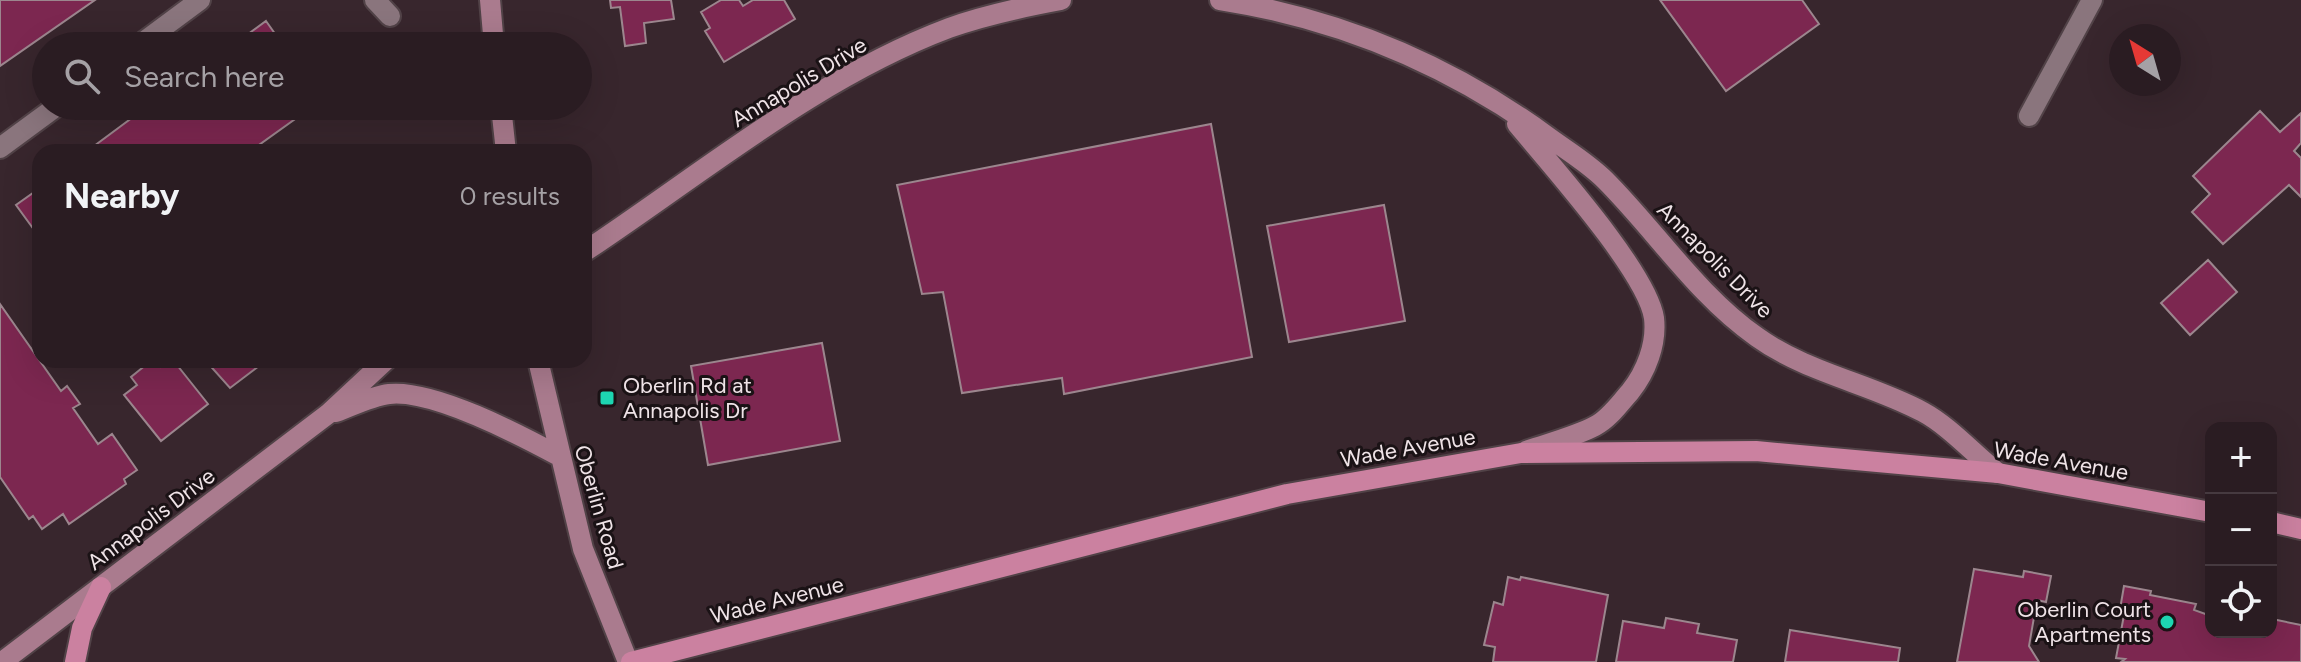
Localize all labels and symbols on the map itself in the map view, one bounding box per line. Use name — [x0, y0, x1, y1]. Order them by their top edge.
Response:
north arrow — [2109, 24, 2181, 96]
street label: Annapolis Drive — [727, 31, 871, 133]
street label: Annapolis Drive — [1651, 196, 1779, 324]
place label: Oberlin Rd at Annapolis Dr — [623, 372, 752, 424]
marker: Oberlin Rd at Annapolis Dr — [598, 389, 616, 407]
street label: Wade Avenue — [1339, 423, 1477, 473]
street label: Wade Avenue — [1992, 436, 2130, 486]
street label: Oberlin Road — [568, 442, 630, 572]
street label: Annapolis Drive — [82, 462, 220, 576]
street label: Wade Avenue — [708, 570, 846, 630]
place label: Oberlin Court Apartments — [2017, 596, 2151, 648]
marker: Oberlin Court Apartments — [2158, 613, 2176, 631]

